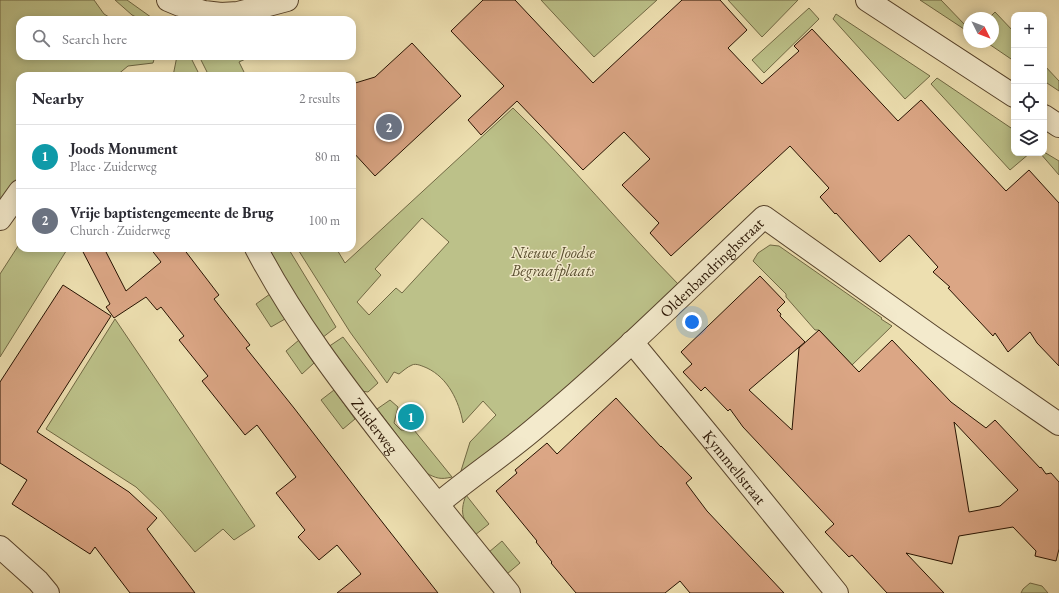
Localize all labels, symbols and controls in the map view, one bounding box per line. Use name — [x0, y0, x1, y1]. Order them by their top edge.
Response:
north arrow — [963, 12, 999, 48]
map controls — [1011, 12, 1047, 156]
button: + — [1011, 12, 1047, 48]
search box — [16, 16, 356, 60]
icon: search — [30, 27, 52, 49]
text: Search here — [62, 29, 127, 48]
button: − — [1011, 48, 1047, 84]
button: locate — [1011, 84, 1047, 120]
text: Nearby — [32, 87, 84, 109]
text: 2 results — [299, 90, 340, 107]
pin: 2 — [376, 112, 402, 142]
button: layers — [1011, 120, 1047, 156]
text: Joods Monument — [70, 139, 178, 158]
text: 1 — [42, 148, 48, 165]
text: 80 m — [315, 148, 340, 165]
text: Place · Zuiderweg — [70, 158, 157, 175]
text: Vrije baptistengemeente de Brug — [70, 203, 273, 222]
text: 2 — [42, 212, 48, 229]
text: 100 m — [309, 212, 340, 229]
street label: Oldenbandringhstraat — [655, 213, 768, 322]
text: Church · Zuiderweg — [70, 222, 170, 239]
park label: Nieuwe Joodse Begraafplaats — [510, 242, 596, 281]
your location — [682, 312, 702, 332]
street label: Zuiderweg — [347, 393, 404, 459]
pin: 1 — [398, 402, 424, 432]
street label: Kymmellstraat — [698, 426, 771, 509]

